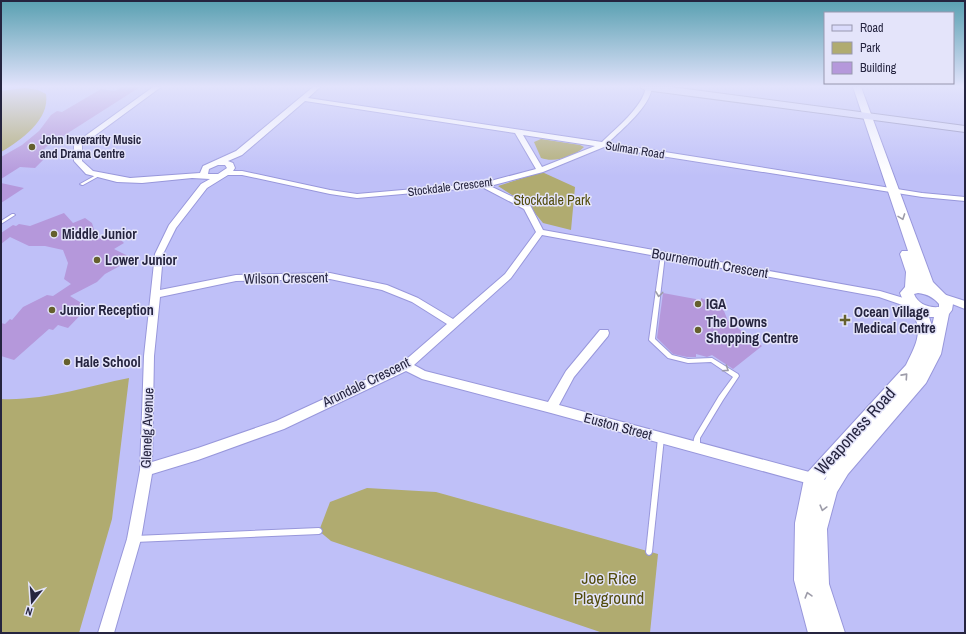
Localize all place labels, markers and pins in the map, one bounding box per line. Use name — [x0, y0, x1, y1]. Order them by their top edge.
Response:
place label: John Inverarity Music and Drama Centre — [40, 132, 142, 162]
marker: John Inverarity Music and Drama Centre — [27, 142, 37, 152]
place label: Middle Junior — [62, 225, 137, 243]
marker: Middle Junior — [49, 229, 59, 239]
place label: Lower Junior — [105, 251, 178, 269]
marker: Lower Junior — [92, 255, 102, 265]
place label: IGA — [706, 295, 727, 313]
marker: IGA — [693, 299, 703, 309]
place label: Junior Reception — [60, 301, 154, 319]
place label: Ocean Village Medical Centre — [854, 303, 936, 337]
marker: Junior Reception — [47, 305, 57, 315]
place label: The Downs Shopping Centre — [706, 313, 798, 347]
marker: Ocean Village Medical Centre — [839, 314, 851, 326]
marker: The Downs Shopping Centre — [693, 325, 703, 335]
place label: Hale School — [75, 353, 141, 371]
marker: Hale School — [62, 357, 72, 367]

